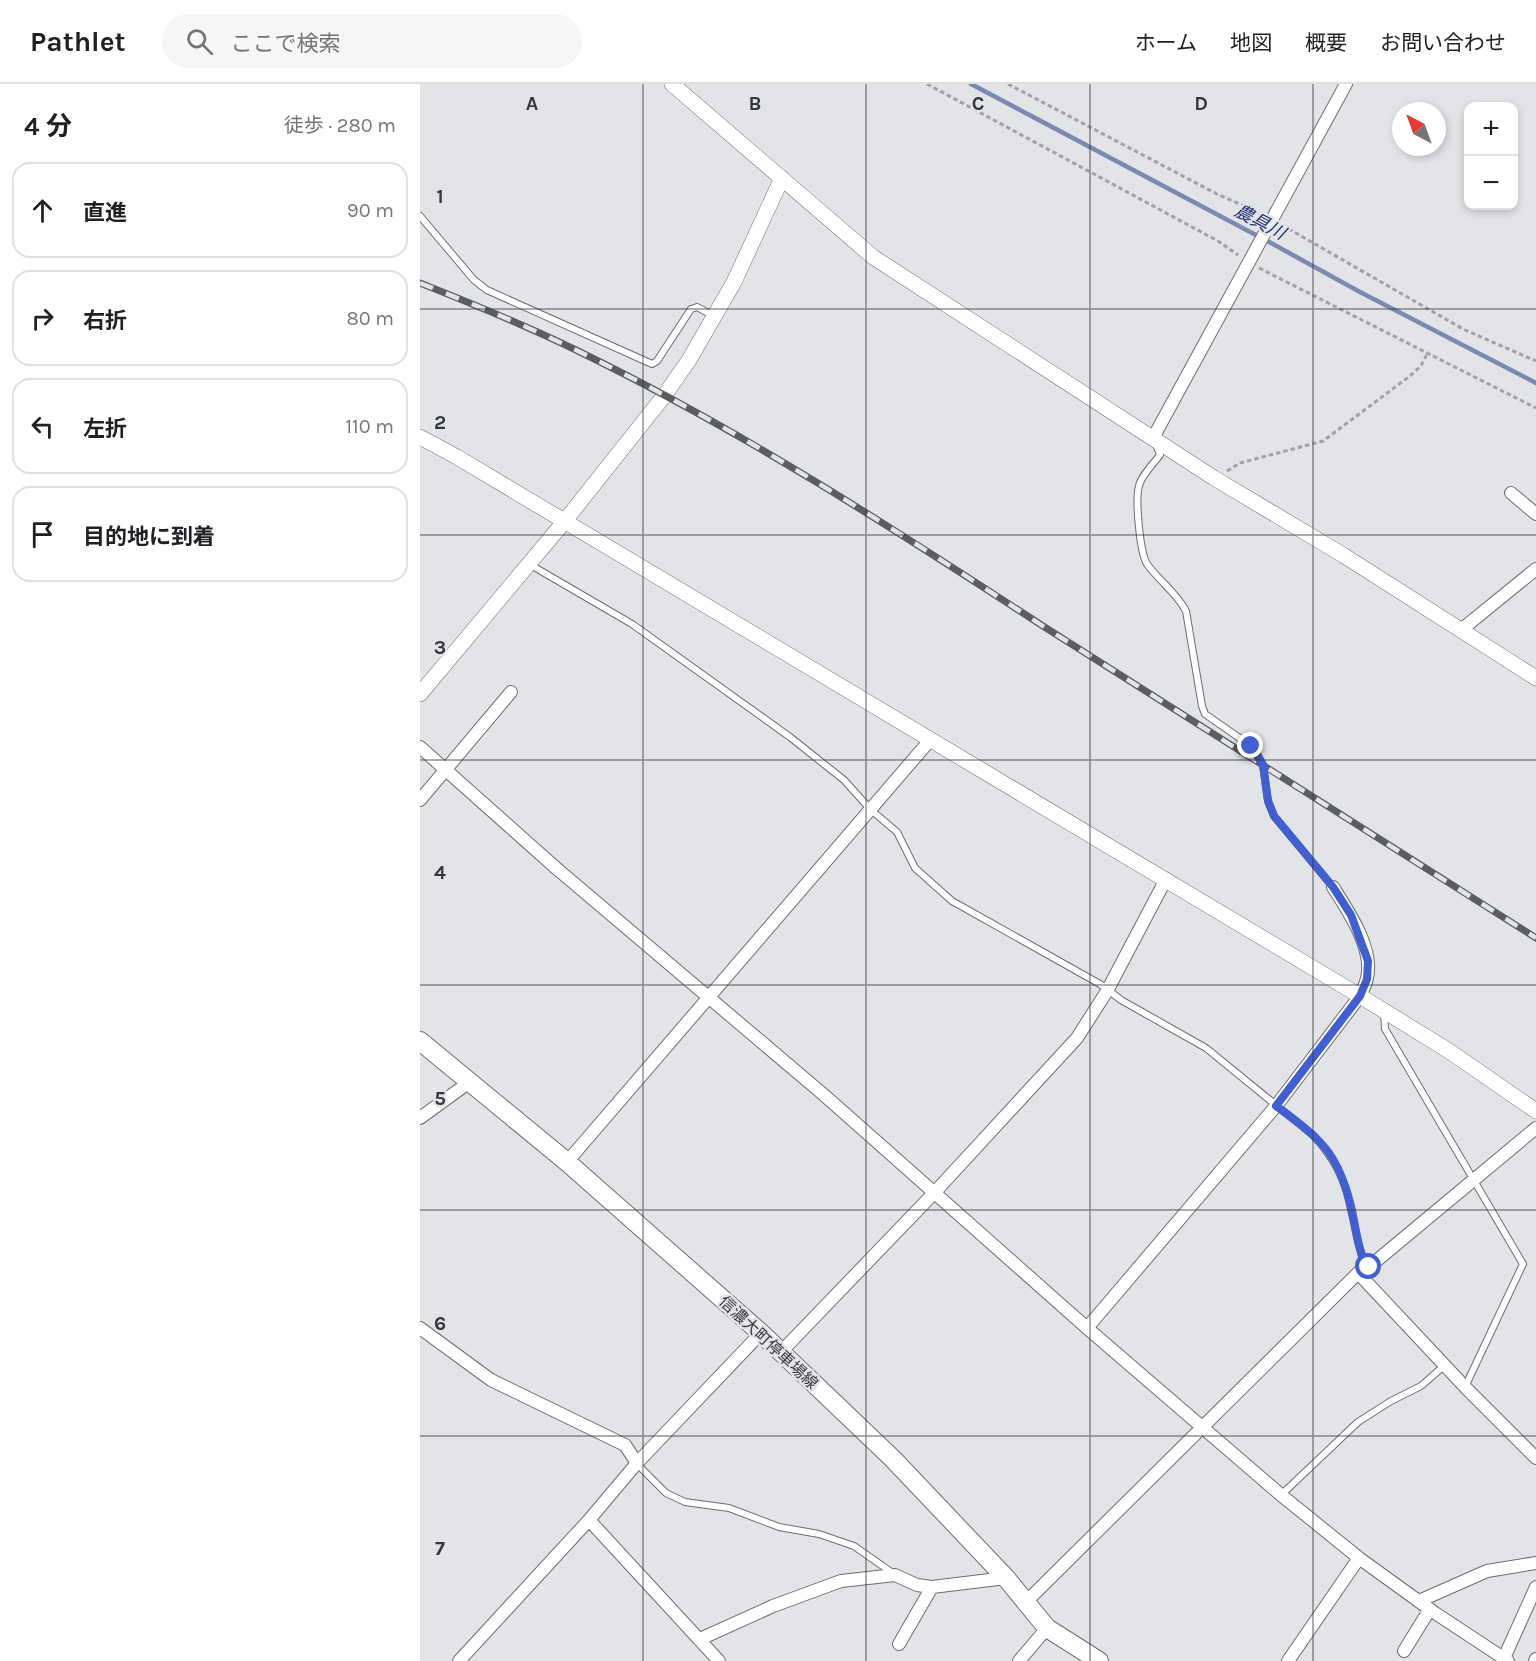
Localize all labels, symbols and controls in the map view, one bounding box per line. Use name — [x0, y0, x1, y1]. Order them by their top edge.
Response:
search box — [162, 14, 582, 68]
text: Pathlet — [30, 25, 126, 58]
icon: search — [183, 25, 216, 58]
text: ここで検索 — [231, 31, 341, 57]
text: ホーム — [1135, 31, 1197, 55]
text: 地図 — [1230, 31, 1272, 55]
text: 概要 — [1305, 31, 1347, 55]
text: お問い合わせ — [1380, 31, 1506, 55]
text: A — [526, 92, 539, 115]
text: B — [749, 92, 761, 115]
text: C — [972, 92, 984, 115]
text: D — [1194, 92, 1208, 115]
north arrow — [1392, 102, 1446, 156]
map controls — [1464, 102, 1518, 210]
button: + — [1464, 102, 1518, 156]
text: 4 分 — [24, 111, 72, 142]
text: 徒歩 · 280 m — [284, 114, 396, 137]
button: − — [1464, 156, 1518, 210]
text: 1 — [436, 185, 444, 208]
icon: ahead — [26, 194, 59, 227]
text: 90 m — [347, 199, 394, 222]
text: 直進 — [83, 200, 127, 226]
water label: 農具川 — [1231, 200, 1291, 245]
icon: right — [26, 302, 59, 335]
text: 80 m — [346, 307, 394, 330]
text: 右折 — [83, 308, 127, 334]
icon: left — [26, 410, 59, 443]
text: 2 — [434, 411, 446, 434]
text: 110 m — [345, 415, 394, 438]
text: 左折 — [83, 416, 127, 442]
icon: arrive — [26, 518, 59, 551]
text: 目的地に到着 — [83, 524, 215, 550]
text: 3 — [434, 636, 446, 659]
route end — [1237, 732, 1263, 758]
text: 4 — [434, 861, 446, 884]
text: 5 — [434, 1087, 446, 1110]
route start — [1355, 1253, 1381, 1279]
street label: 信濃大町停車場線 — [715, 1292, 822, 1393]
text: 6 — [434, 1312, 446, 1335]
text: 7 — [435, 1537, 445, 1560]

